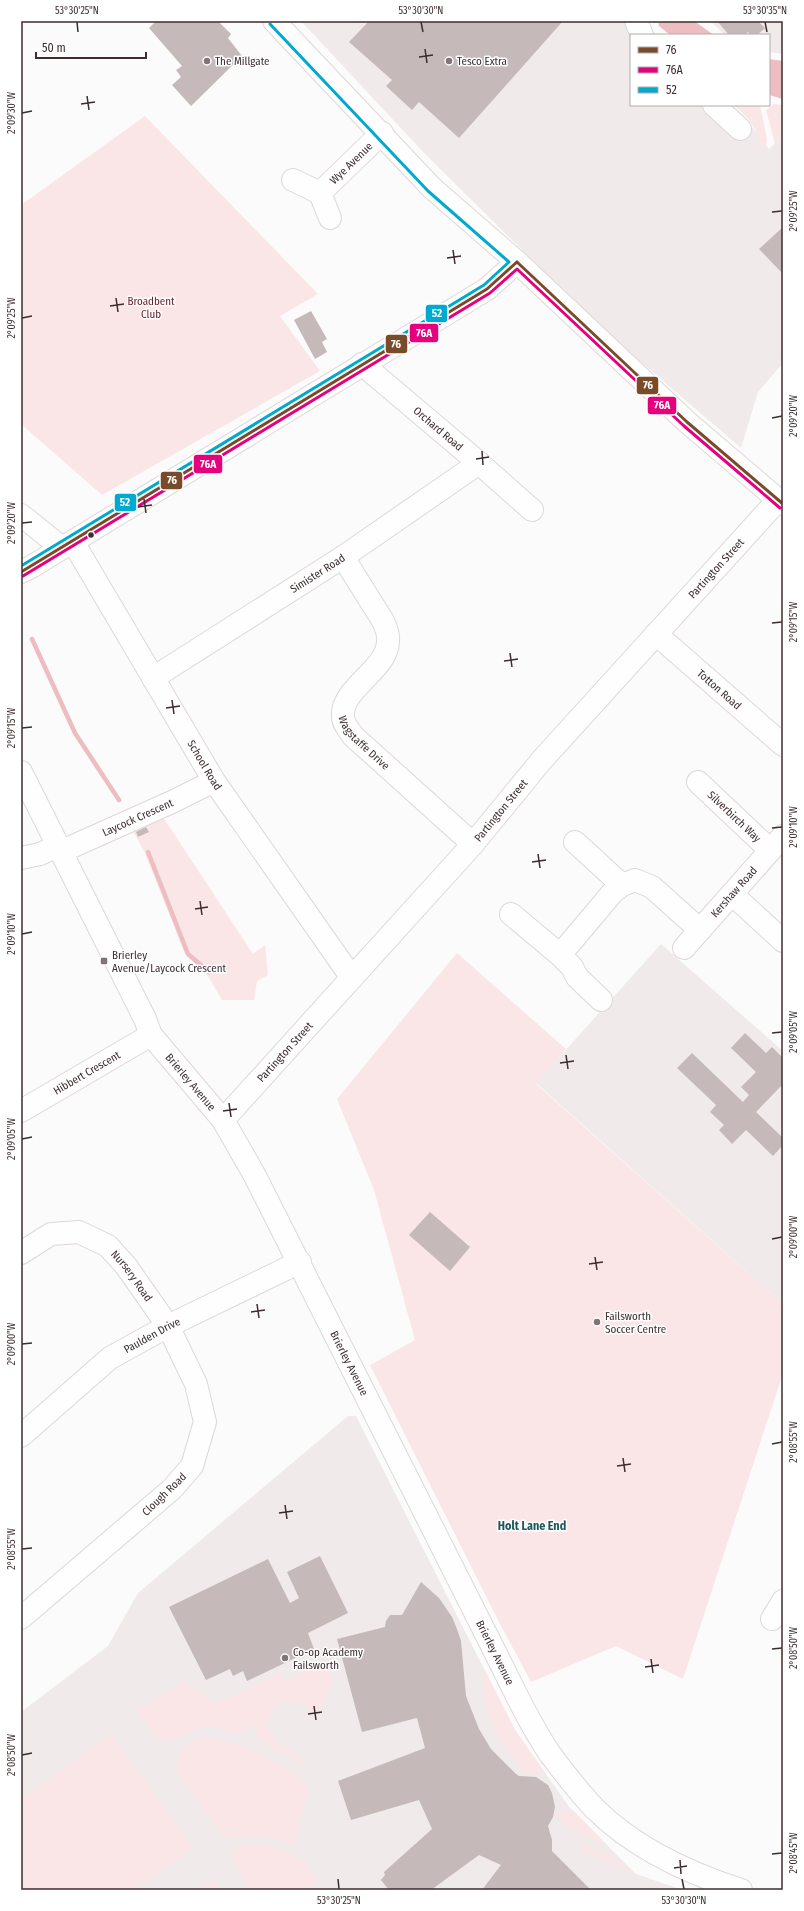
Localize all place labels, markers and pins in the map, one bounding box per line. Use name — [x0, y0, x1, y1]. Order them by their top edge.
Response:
place label: The Millgate — [215, 55, 270, 68]
place label: Tesco Extra — [457, 55, 507, 68]
marker: The Millgate — [202, 56, 212, 66]
marker: Tesco Extra — [444, 56, 454, 66]
unlabelled marker — [86, 530, 96, 540]
place label: Brierley Avenue/Laycock Crescent — [112, 949, 227, 975]
marker: Brierley Avenue/Laycock Crescent — [99, 956, 109, 966]
place label: Failsworth Soccer Centre — [605, 1310, 666, 1336]
marker: Failsworth Soccer Centre — [592, 1317, 602, 1327]
place label: Co-op Academy Failsworth — [293, 1646, 363, 1672]
marker: Co-op Academy Failsworth — [280, 1653, 290, 1663]

